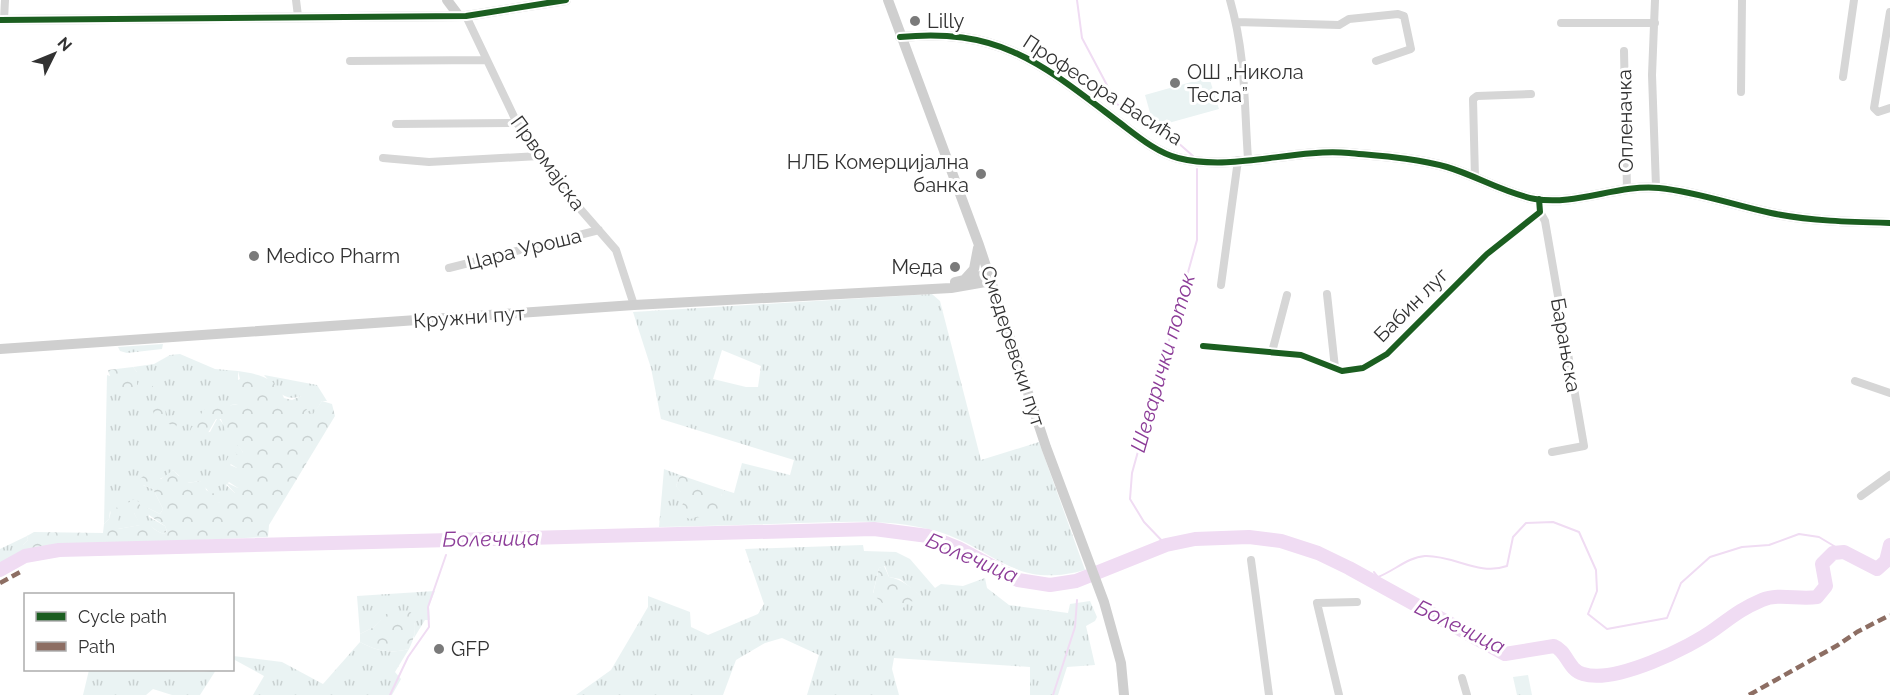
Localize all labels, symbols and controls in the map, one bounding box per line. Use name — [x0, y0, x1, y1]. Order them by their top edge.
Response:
place label: Lilly — [927, 9, 965, 33]
marker: Lilly — [908, 14, 922, 28]
north arrow — [24, 24, 84, 84]
street label: Професора Васића — [1019, 30, 1187, 150]
text: N — [53, 33, 76, 55]
place label: ОШ „Никола Тесла” — [1187, 60, 1304, 107]
street label: Опленачка — [1612, 69, 1638, 173]
marker: ОШ „Никола Тесла” — [1168, 76, 1182, 90]
street label: Првомајска — [506, 111, 590, 215]
place label: НЛБ Комерцијална банка — [787, 150, 969, 197]
marker: НЛБ Комерцијална банка — [974, 167, 988, 181]
street label: Цара Уроша — [464, 223, 584, 275]
place label: Medico Pharm — [266, 244, 400, 268]
marker: Medico Pharm — [247, 249, 261, 263]
place label: Меда — [891, 255, 943, 279]
marker: Меда — [948, 260, 962, 274]
street label: Смедеревски пут — [976, 263, 1050, 430]
street label: Бабин луг — [1369, 263, 1453, 347]
water label: Шеварички поток — [1125, 270, 1200, 455]
street label: Барањска — [1546, 296, 1586, 394]
street label: Кружни пут — [412, 301, 526, 333]
water label: Болечица — [442, 525, 540, 552]
water label: Болечица — [923, 527, 1022, 588]
legend — [24, 593, 234, 671]
water label: Болечица — [1411, 594, 1509, 659]
text: Cycle path — [78, 606, 167, 627]
text: Path — [78, 636, 115, 657]
place label: GFP — [451, 637, 490, 661]
marker: GFP — [432, 642, 446, 656]

